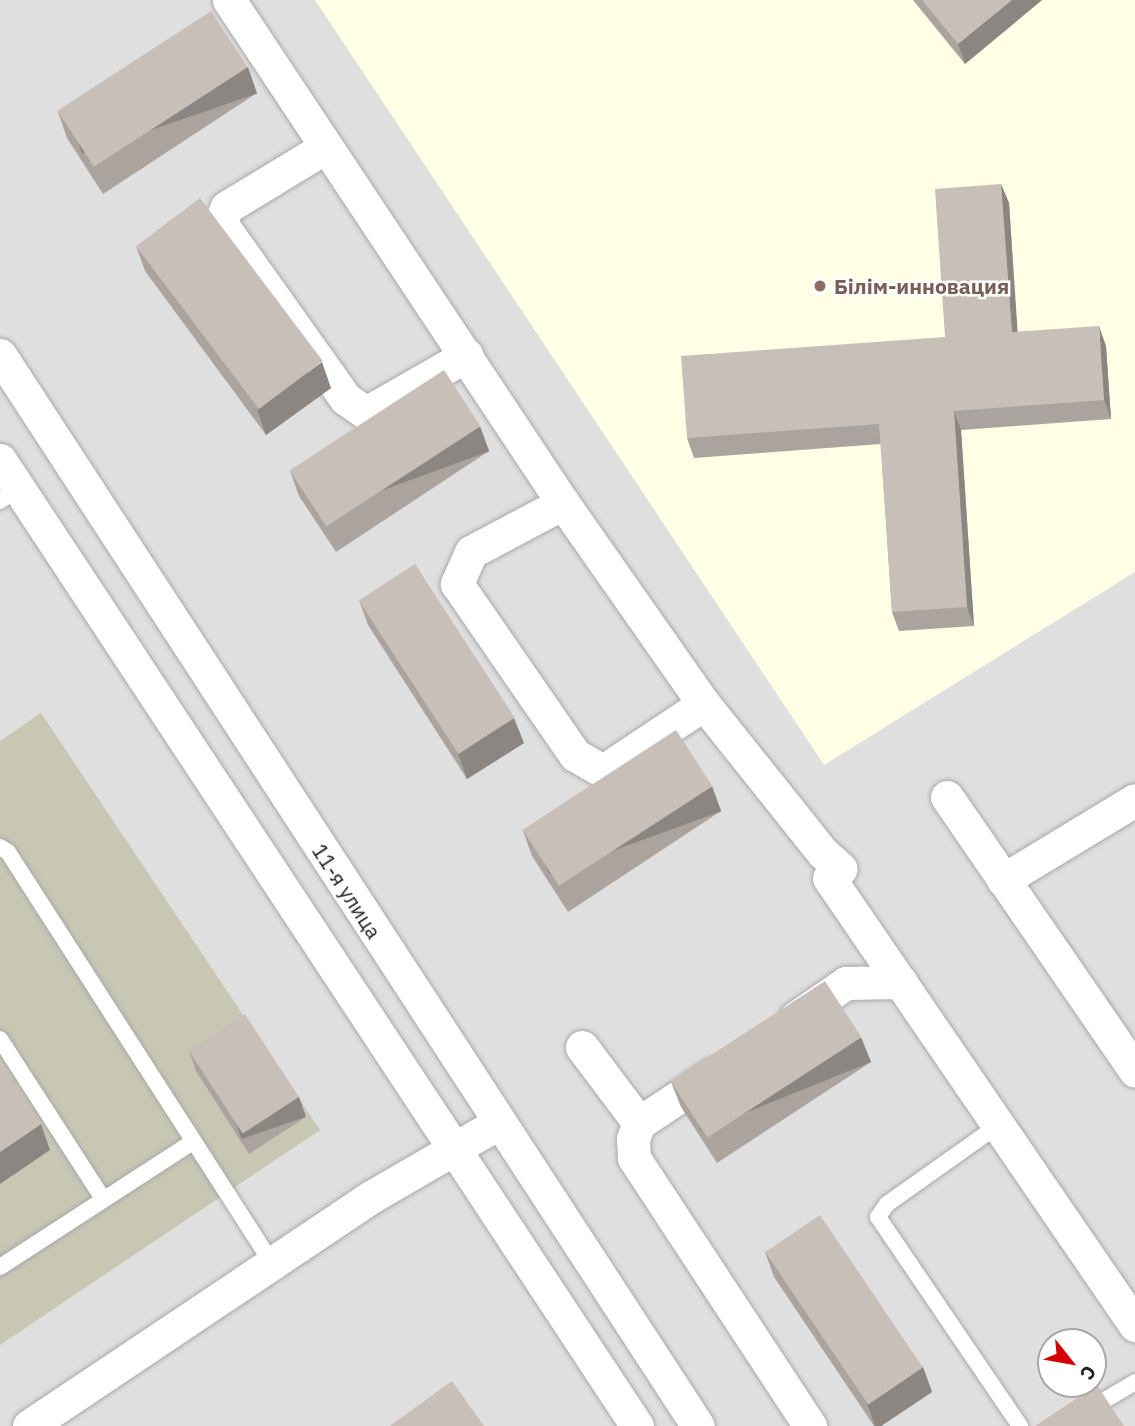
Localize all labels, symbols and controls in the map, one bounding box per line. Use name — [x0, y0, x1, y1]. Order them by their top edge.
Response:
place label: Білім-инновация — [834, 273, 1009, 299]
marker: Білім-инновация — [812, 278, 828, 294]
street label: 11-я улица — [307, 839, 387, 943]
north arrow — [1037, 1328, 1107, 1398]
text: С — [1075, 1361, 1102, 1384]

